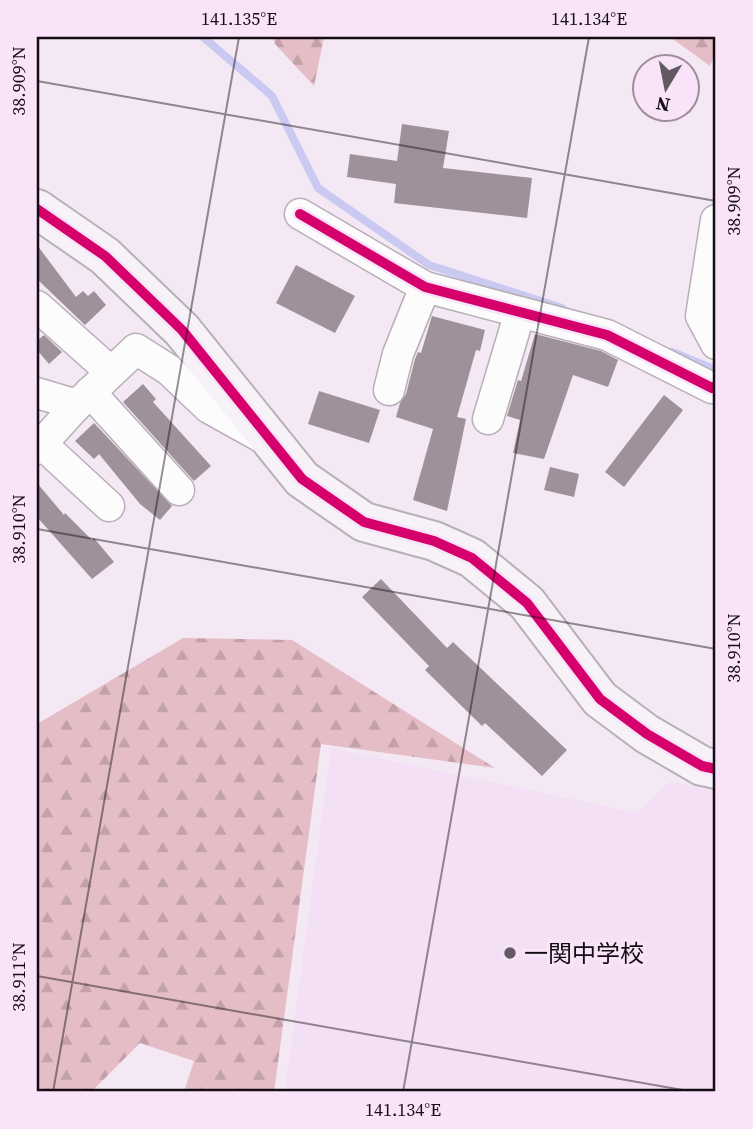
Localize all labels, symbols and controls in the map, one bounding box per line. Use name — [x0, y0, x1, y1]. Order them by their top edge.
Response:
text: 141.135°E — [201, 6, 277, 31]
text: 141.134°E — [551, 6, 627, 31]
text: 38.909°N — [6, 46, 31, 116]
north arrow — [630, 52, 700, 122]
text: N — [654, 91, 672, 119]
text: 38.909°N — [721, 166, 746, 236]
text: 38.910°N — [6, 494, 31, 564]
text: 38.910°N — [721, 613, 746, 683]
place label: 一関中学校 — [524, 937, 644, 970]
text: 38.911°N — [6, 942, 31, 1012]
marker: 一関中学校 — [502, 945, 518, 961]
text: 141.134°E — [365, 1097, 441, 1122]

